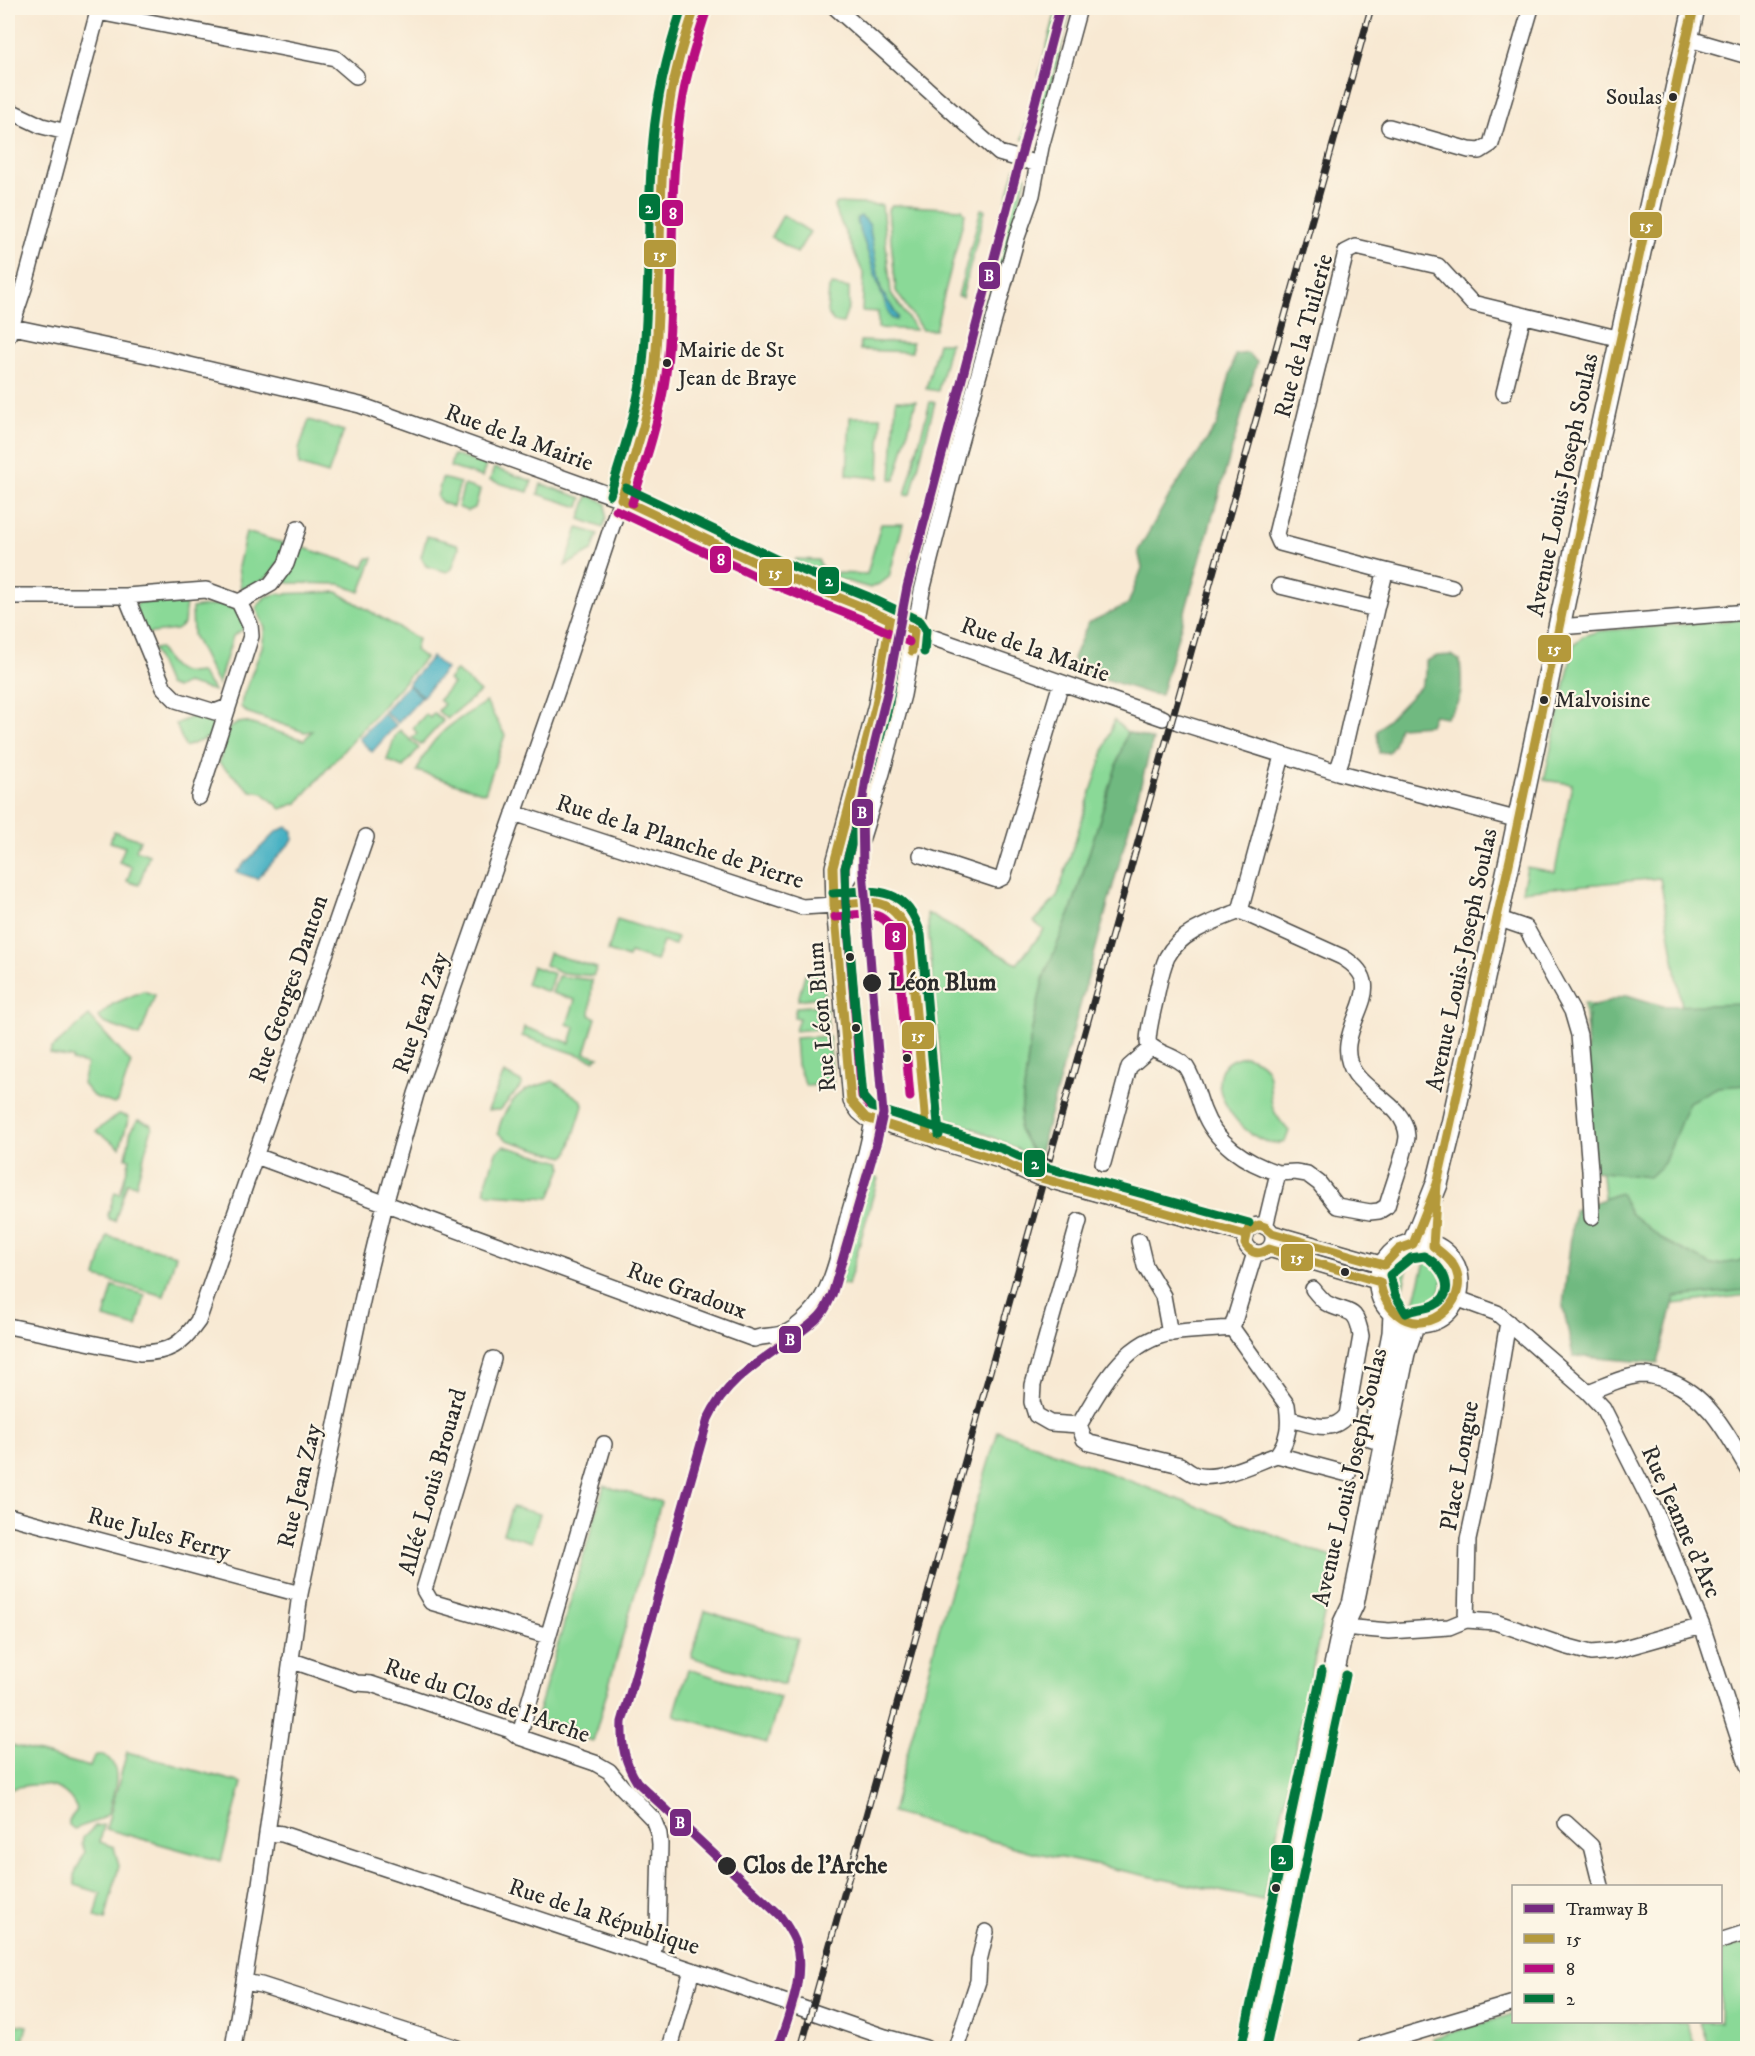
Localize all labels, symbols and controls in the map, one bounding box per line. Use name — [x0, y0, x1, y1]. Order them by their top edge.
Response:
place label: Soulas — [1606, 84, 1662, 111]
marker: Soulas — [1667, 91, 1679, 103]
line badge: 2 — [638, 193, 661, 221]
text: 2 — [645, 198, 654, 218]
line badge: 8 — [661, 199, 684, 227]
text: 8 — [669, 204, 677, 224]
line badge: 15 — [1629, 211, 1663, 239]
text: 15 — [1639, 216, 1653, 236]
line badge: 15 — [643, 239, 677, 268]
text: 15 — [653, 245, 667, 265]
street label: Rue de la Tuilerie — [1268, 251, 1340, 421]
line badge: B — [978, 261, 1001, 290]
text: B — [984, 266, 994, 286]
place label: Mairie de St Jean de Braye — [676, 337, 797, 392]
street label: Avenue Louis-Joseph Soulas — [1520, 351, 1606, 619]
marker: Mairie de St Jean de Braye — [661, 357, 673, 369]
street label: Rue de la Mairie — [441, 397, 597, 479]
line badge: 8 — [709, 545, 732, 574]
text: 8 — [717, 550, 725, 570]
line badge: 15 — [758, 558, 793, 587]
text: 15 — [768, 563, 782, 583]
line badge: 2 — [817, 566, 840, 595]
text: 2 — [825, 571, 834, 591]
street label: Rue de la Mairie — [957, 610, 1114, 690]
line badge: 15 — [1537, 634, 1572, 663]
text: 15 — [1547, 639, 1561, 659]
place label: Malvoisine — [1555, 687, 1650, 714]
marker: Malvoisine — [1538, 694, 1550, 706]
street label: Rue de la Planche de Pierre — [552, 788, 808, 896]
line badge: B — [851, 798, 874, 827]
text: B — [857, 803, 867, 823]
street label: Avenue Louis-Joseph Soulas — [1419, 826, 1505, 1094]
street label: Rue Georges Danton — [243, 891, 335, 1087]
line badge: 8 — [884, 922, 907, 951]
text: 8 — [892, 927, 900, 947]
street label: Rue Léon Blum — [800, 940, 844, 1094]
street label: Rue Jean Zay — [386, 948, 456, 1078]
unlabelled marker — [844, 951, 856, 963]
place label: Léon Blum — [888, 968, 996, 998]
marker: Léon Blum — [861, 972, 883, 994]
line badge: 15 — [901, 1021, 935, 1050]
unlabelled marker — [850, 1022, 862, 1034]
text: 15 — [911, 1026, 925, 1046]
unlabelled marker — [901, 1052, 913, 1064]
line badge: 2 — [1023, 1149, 1046, 1178]
text: 2 — [1031, 1154, 1040, 1174]
line badge: 15 — [1280, 1243, 1314, 1272]
text: 15 — [1290, 1248, 1304, 1268]
street label: Rue Gradoux — [623, 1255, 751, 1327]
unlabelled marker — [1339, 1266, 1351, 1278]
line badge: B — [778, 1325, 802, 1354]
text: B — [785, 1330, 795, 1350]
street label: Avenue Louis Joseph Soulas — [1306, 1345, 1394, 1609]
street label: Allée Louis Brouard — [392, 1385, 474, 1579]
street label: Place Longue — [1434, 1399, 1486, 1533]
street label: Rue Jean Zay — [271, 1420, 329, 1551]
street label: Rue Jeanne d'Arc — [1634, 1441, 1728, 1603]
street label: Rue Jules Ferry — [84, 1501, 234, 1568]
street label: Rue du Clos de l'Arche — [380, 1652, 594, 1750]
line badge: B — [669, 1808, 692, 1837]
text: B — [675, 1813, 685, 1833]
line badge: 2 — [1270, 1844, 1294, 1872]
text: 2 — [1278, 1849, 1287, 1869]
place label: Clos de l'Arche — [743, 1851, 887, 1881]
marker: Clos de l'Arche — [716, 1855, 738, 1877]
street label: Rue de la République — [504, 1872, 704, 1962]
unlabelled marker — [1270, 1882, 1282, 1894]
legend — [1512, 1885, 1722, 2023]
text: Tramway B — [1566, 1899, 1648, 1921]
text: 15 — [1566, 1929, 1581, 1951]
text: 8 — [1566, 1959, 1575, 1981]
text: 2 — [1566, 1989, 1575, 2011]

